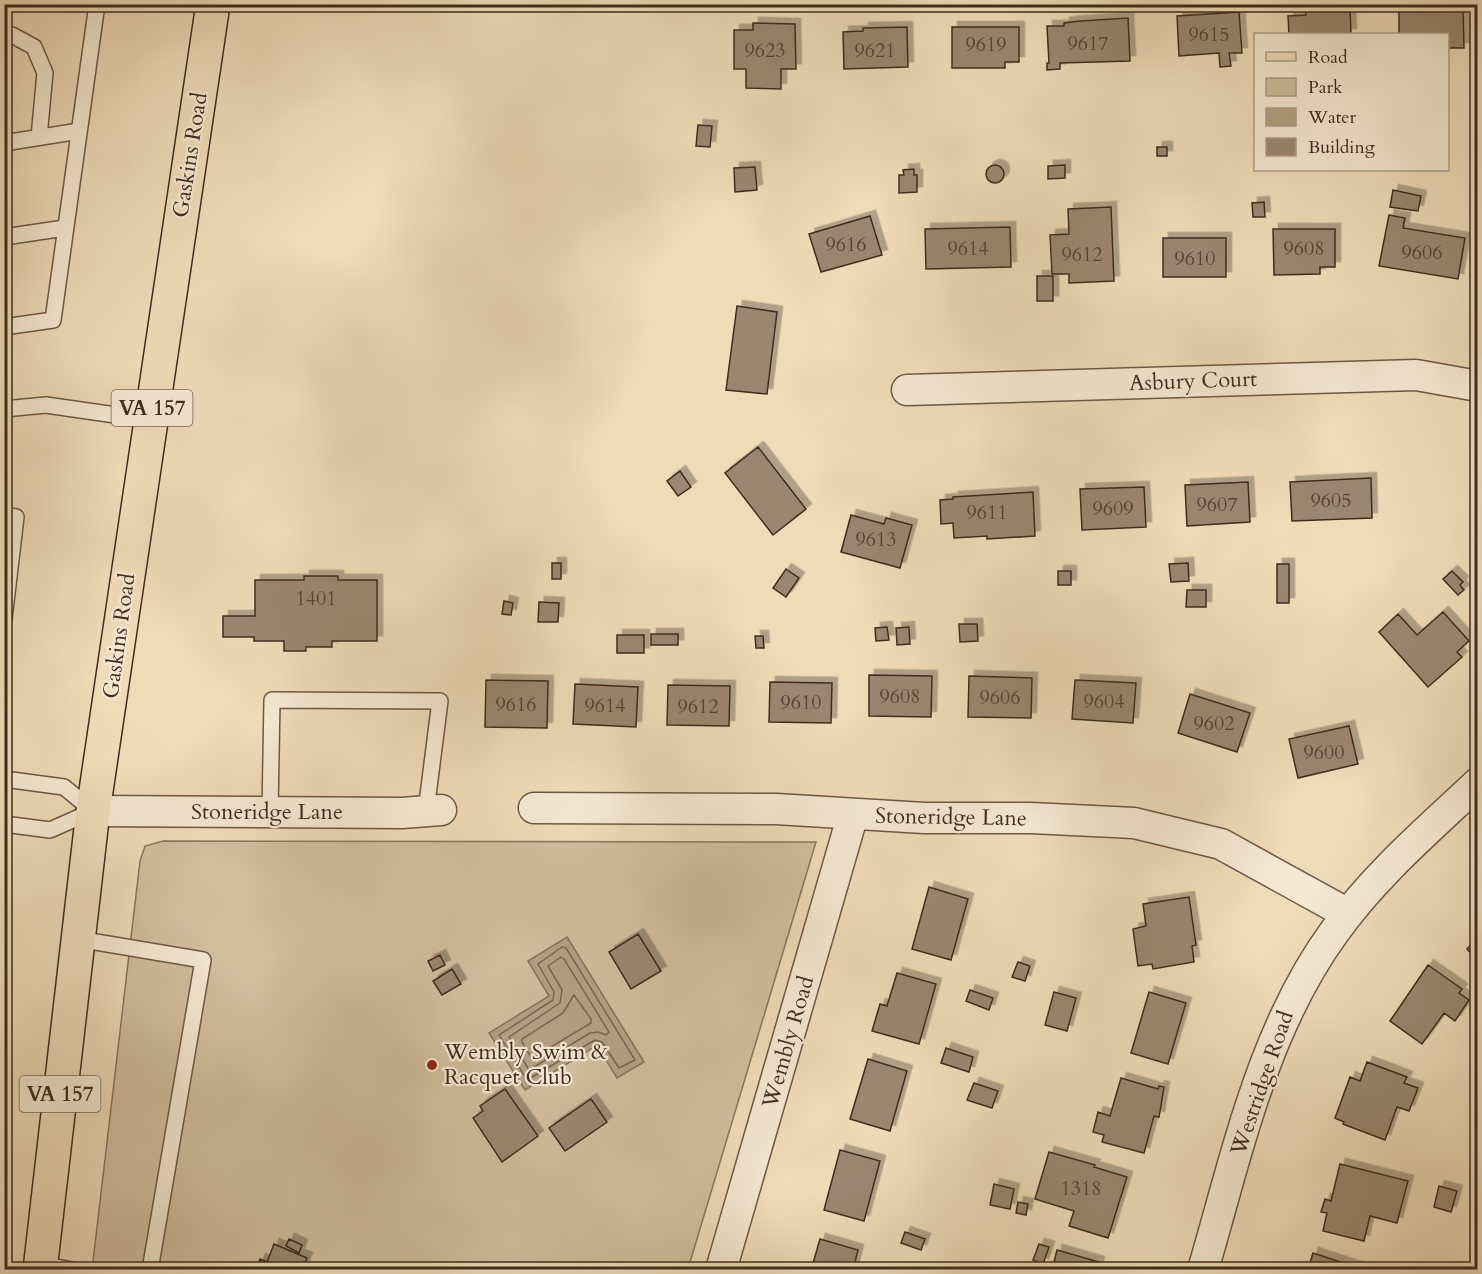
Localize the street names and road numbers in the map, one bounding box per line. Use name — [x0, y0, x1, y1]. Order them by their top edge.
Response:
street label: Gaskins Road — [165, 90, 215, 220]
street label: Asbury Court — [1128, 364, 1258, 398]
road number: VA 157 — [112, 390, 192, 426]
street label: Gaskins Road — [95, 571, 143, 701]
street label: Stoneridge Lane — [191, 797, 343, 827]
street label: Stoneridge Lane — [875, 801, 1027, 833]
street label: Wembly Road — [755, 972, 821, 1113]
street label: Westridge Road — [1223, 1006, 1301, 1160]
road number: VA 157 — [20, 1076, 100, 1112]

